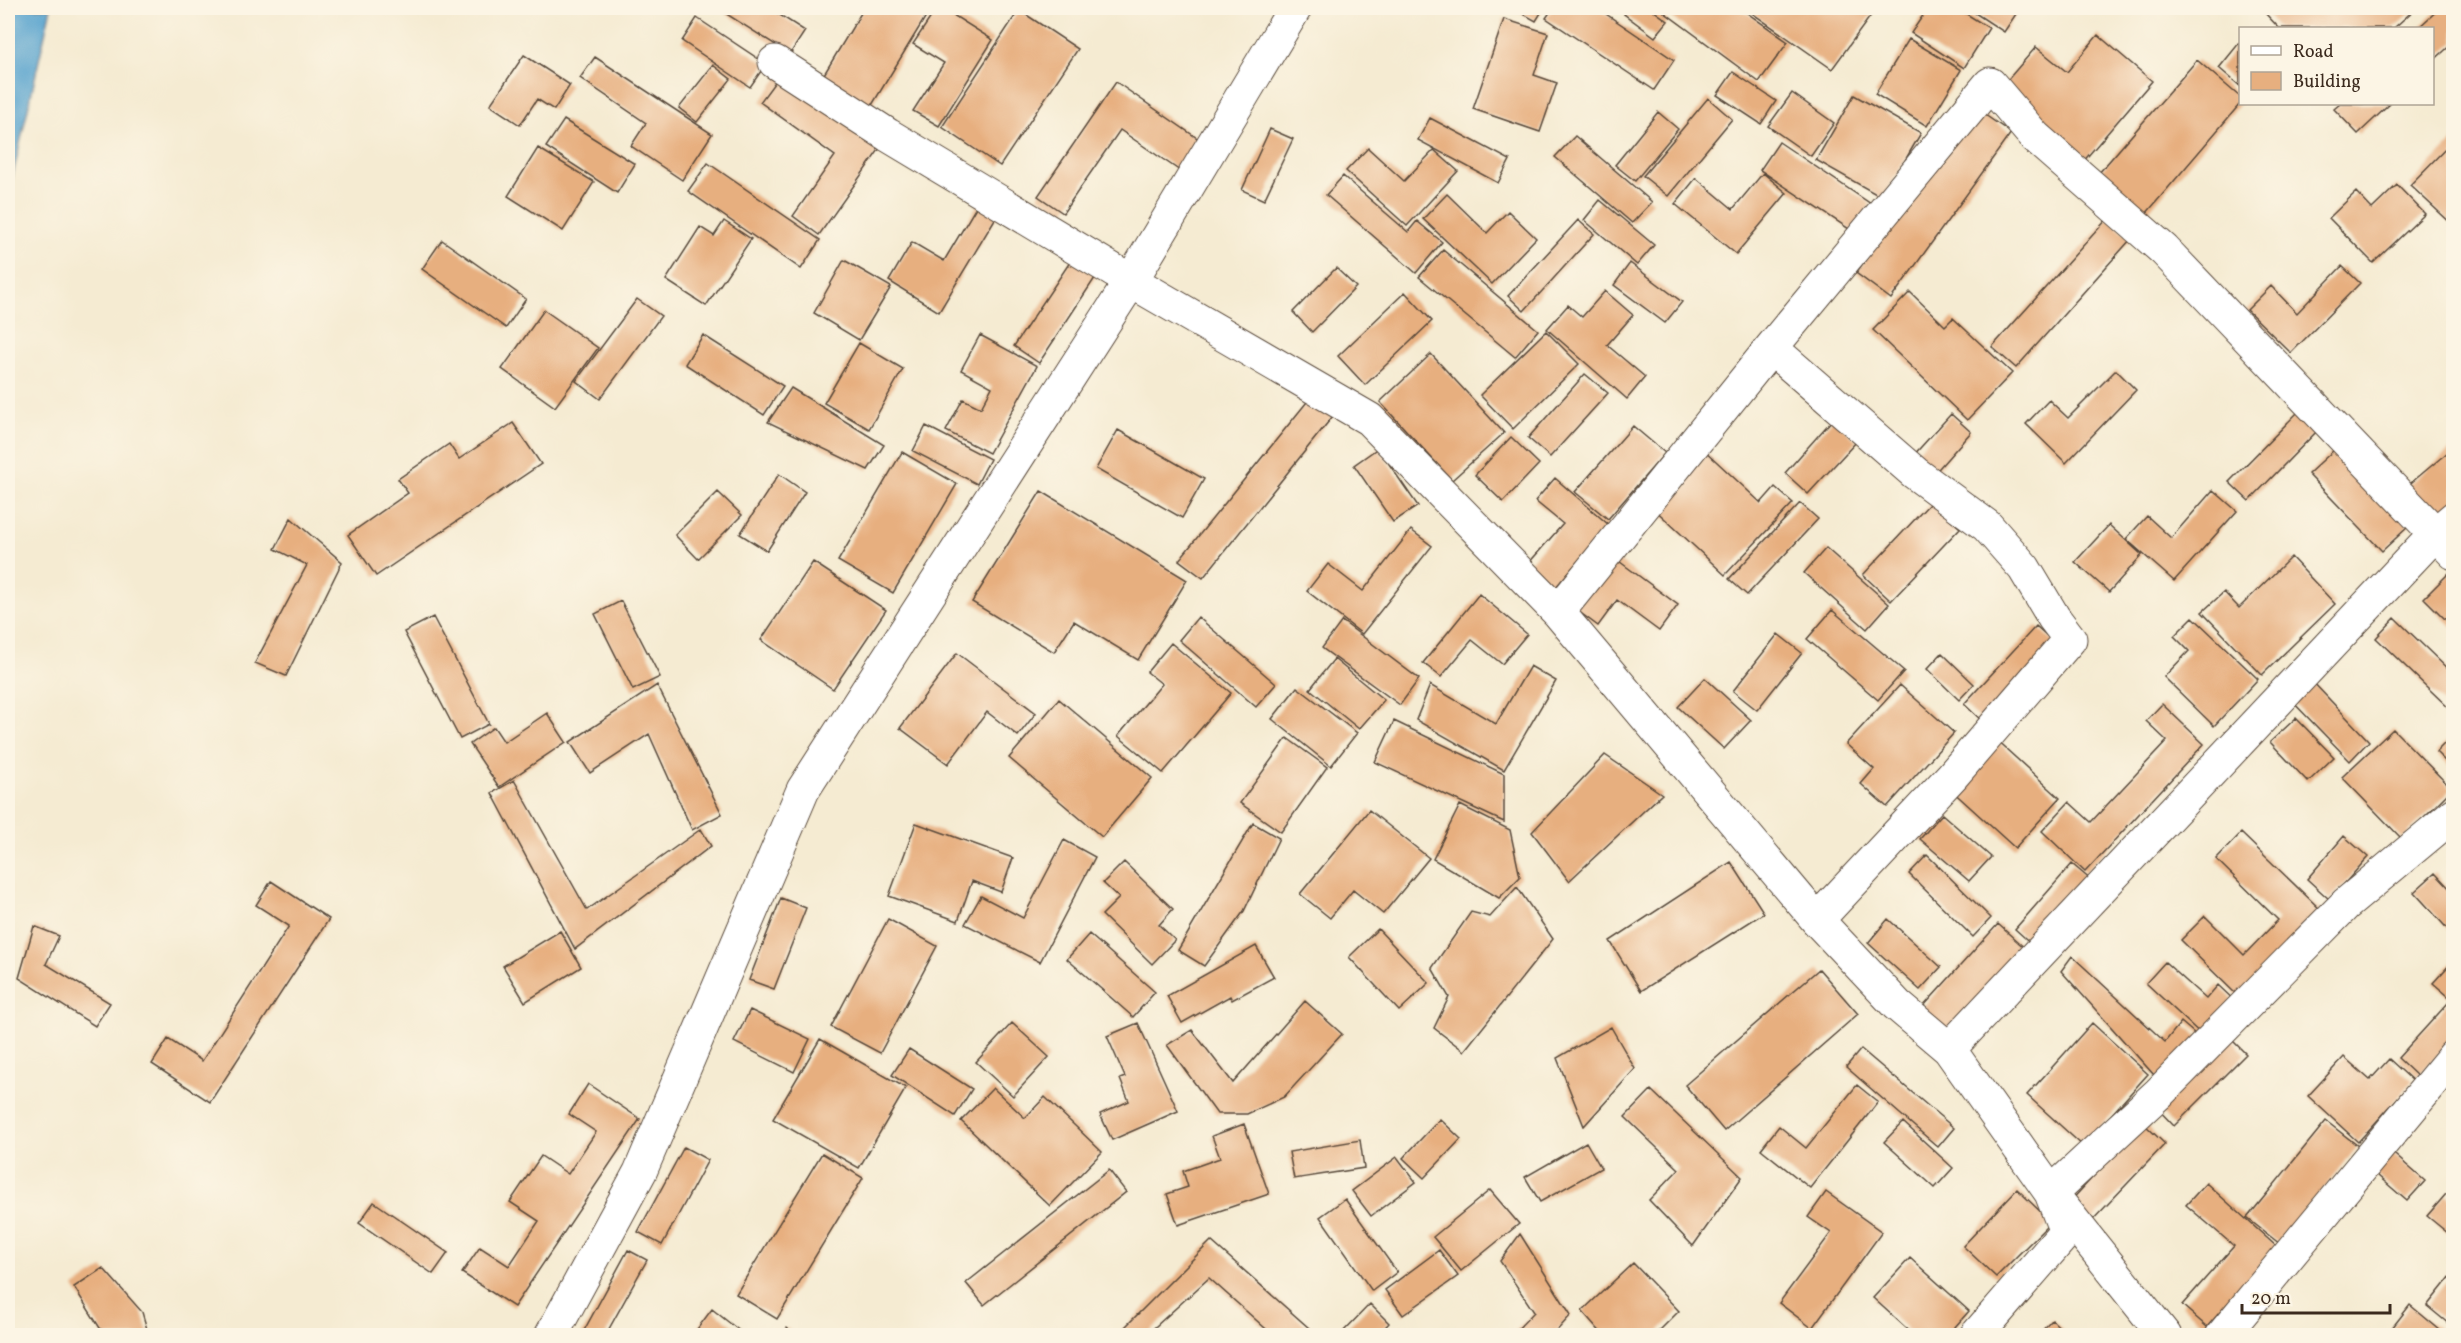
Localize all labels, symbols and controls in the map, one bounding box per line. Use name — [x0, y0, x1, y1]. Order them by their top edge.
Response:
legend — [2239, 27, 2434, 105]
text: Road — [2293, 40, 2334, 65]
text: Building — [2293, 70, 2361, 95]
scale bar — [2242, 1277, 2390, 1315]
text: 20 m — [2251, 1287, 2291, 1312]

